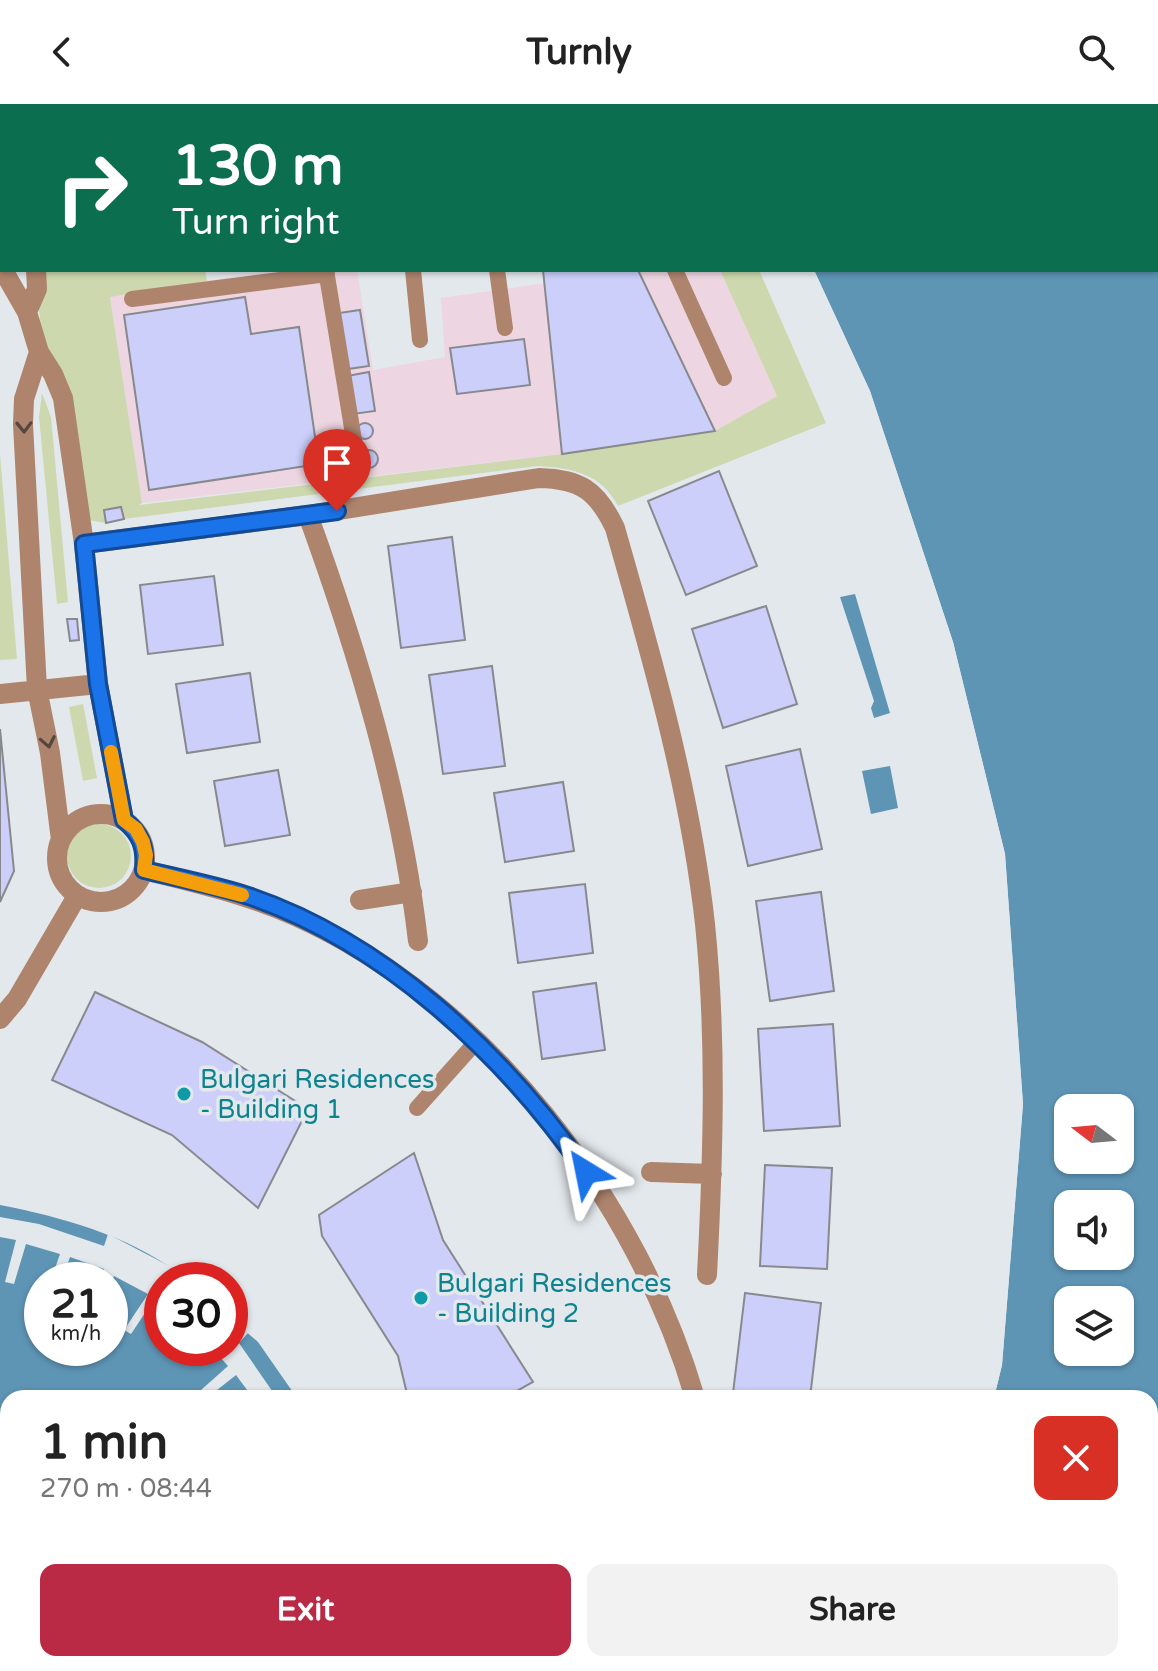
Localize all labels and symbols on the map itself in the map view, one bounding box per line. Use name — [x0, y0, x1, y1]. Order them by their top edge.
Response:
one-way arrow — [15, 421, 33, 434]
pin — [303, 429, 371, 511]
one-way arrow — [39, 734, 56, 748]
place label: Bulgari Residences - Building 1 — [200, 1064, 434, 1125]
marker: Bulgari Residences - Building 1 — [175, 1085, 193, 1103]
north arrow — [1054, 1094, 1134, 1174]
position arrow — [544, 1130, 628, 1214]
speed limit sign: 30 — [144, 1262, 248, 1366]
place label: Bulgari Residences - Building 2 — [437, 1268, 671, 1329]
marker: Bulgari Residences - Building 2 — [412, 1289, 430, 1307]

